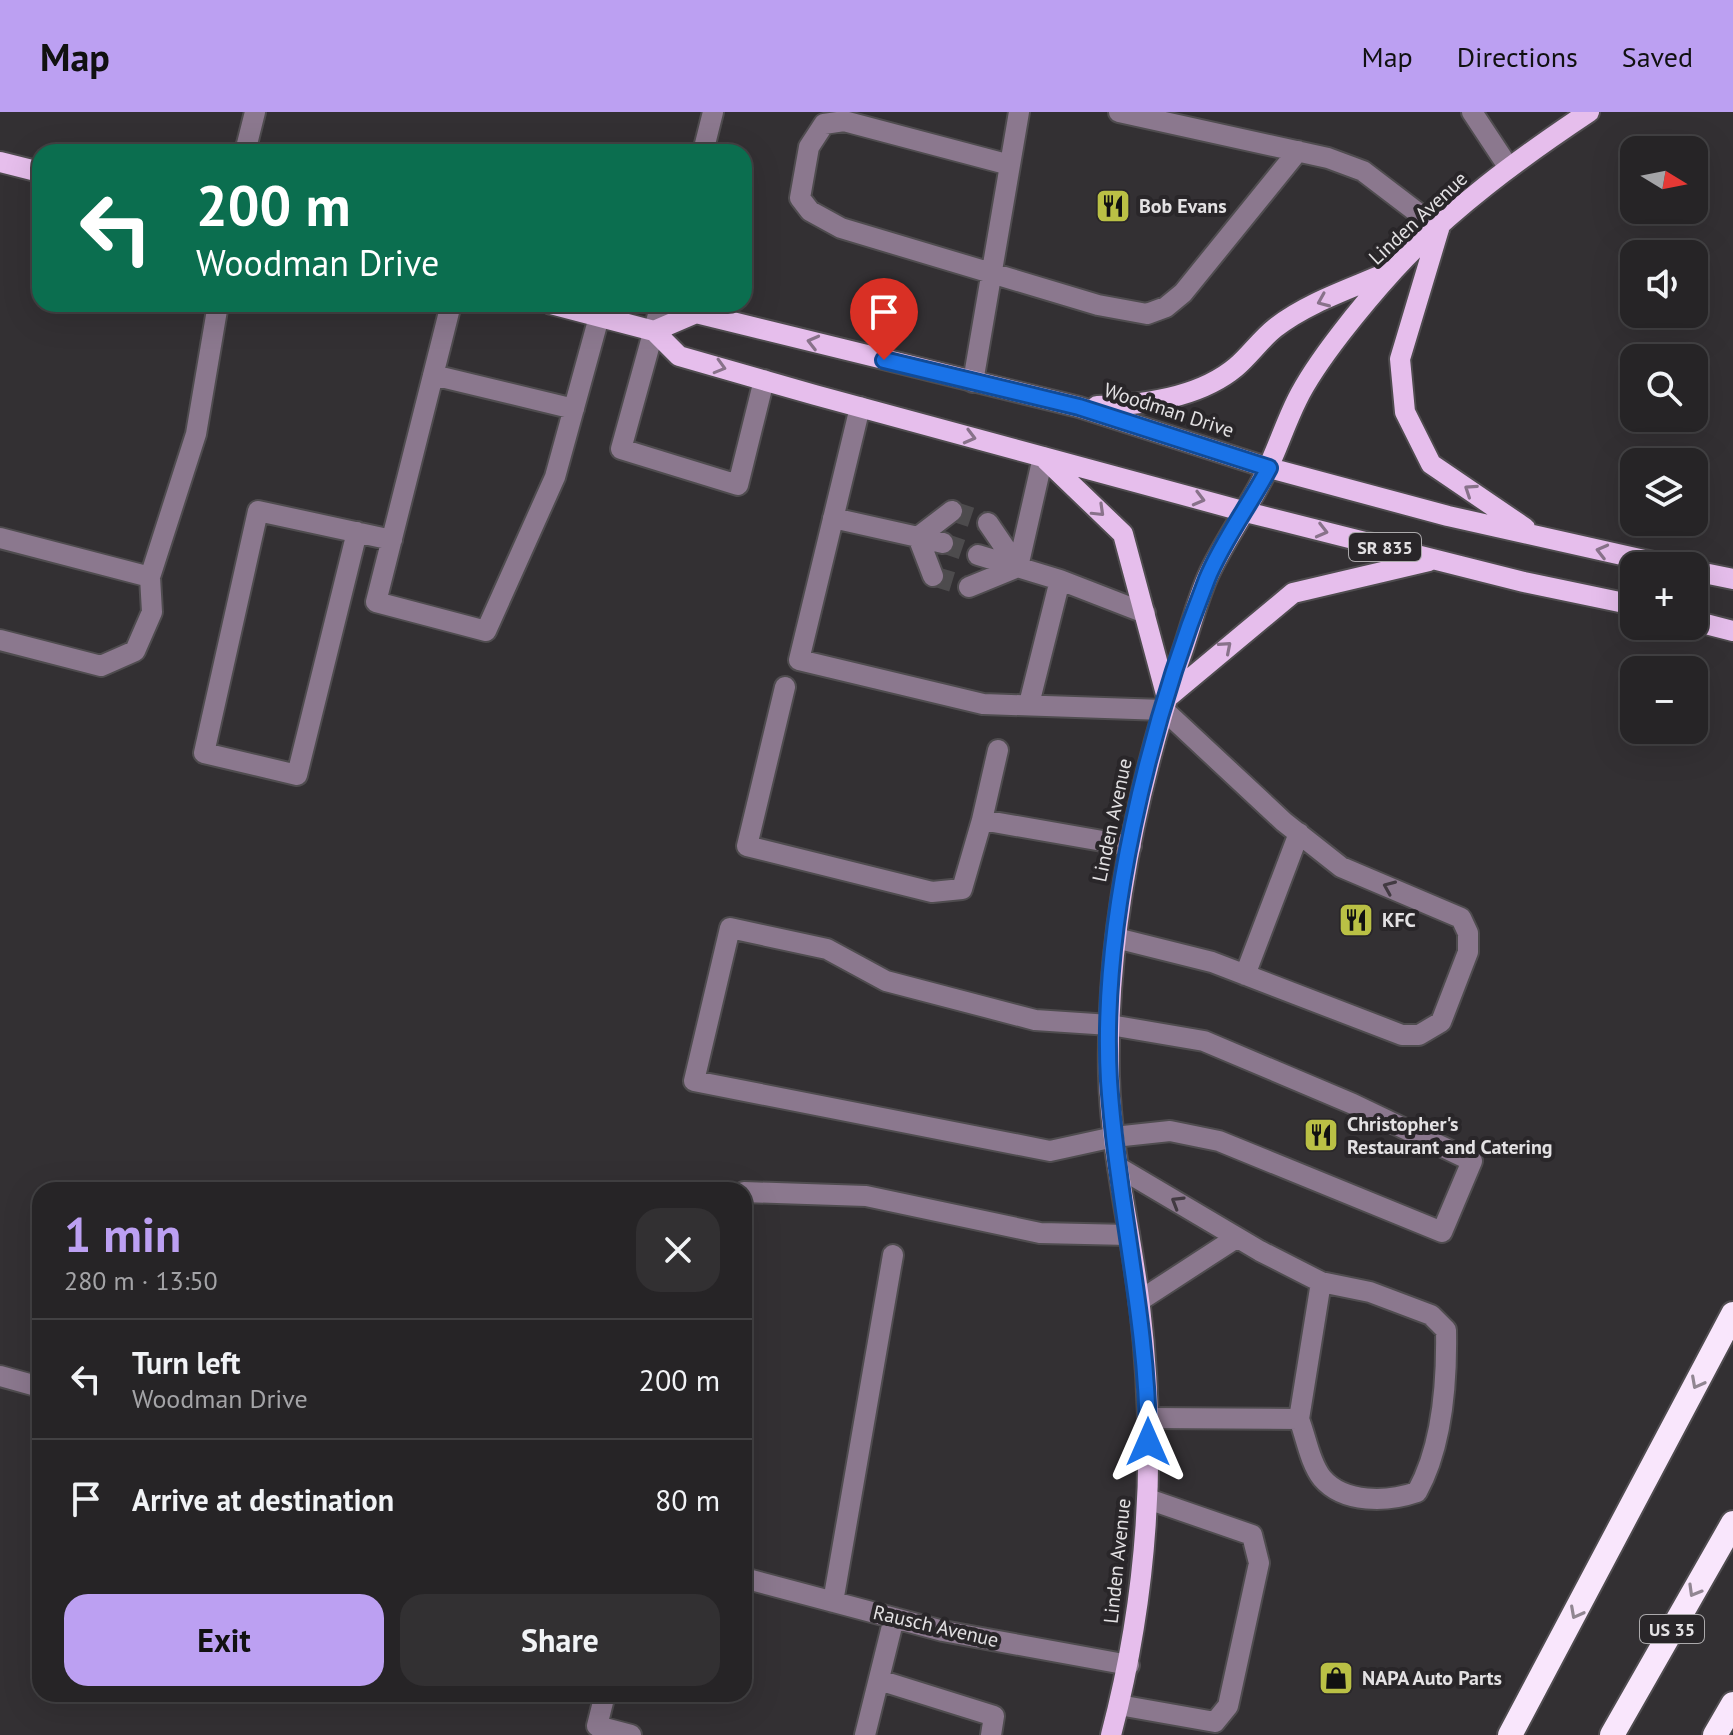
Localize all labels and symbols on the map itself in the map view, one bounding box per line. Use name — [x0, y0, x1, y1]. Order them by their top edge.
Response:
north arrow — [1620, 136, 1708, 224]
street label: Linden Avenue — [1363, 166, 1473, 270]
restaurant icon: Bob Evans — [1094, 187, 1132, 225]
place label: Bob Evans — [1139, 193, 1227, 219]
pin — [850, 278, 918, 360]
one-way arrow — [1317, 291, 1331, 307]
one-way arrow — [806, 335, 820, 352]
one-way arrow — [712, 358, 726, 375]
street label: Woodman Drive — [1101, 377, 1237, 443]
one-way arrow — [963, 428, 977, 444]
one-way arrow — [1464, 485, 1479, 500]
one-way arrow — [1192, 490, 1206, 507]
one-way arrow — [1090, 502, 1104, 516]
one-way arrow — [1314, 521, 1328, 538]
road number: SR 835 — [1349, 533, 1421, 561]
one-way arrow — [1596, 543, 1610, 560]
one-way arrow — [1217, 642, 1232, 657]
street label: Linden Avenue — [1086, 756, 1138, 884]
one-way arrow — [1383, 881, 1397, 897]
restaurant icon: KFC — [1337, 901, 1375, 939]
place label: KFC — [1382, 907, 1416, 933]
place label: Christopher's Restaurant and Catering — [1347, 1111, 1553, 1160]
restaurant icon: Christopher's Restaurant and Catering — [1302, 1116, 1340, 1154]
one-way arrow — [1171, 1196, 1186, 1212]
one-way arrow — [1691, 1375, 1707, 1390]
position arrow — [1106, 1400, 1190, 1484]
street label: Linden Avenue — [1098, 1497, 1136, 1625]
one-way arrow — [1688, 1582, 1704, 1596]
street label: Rausch Avenue — [871, 1599, 1001, 1653]
one-way arrow — [1570, 1605, 1585, 1619]
road number: US 35 — [1640, 1615, 1704, 1643]
shop icon: NAPA Auto Parts — [1317, 1659, 1355, 1697]
place label: NAPA Auto Parts — [1362, 1665, 1502, 1691]

